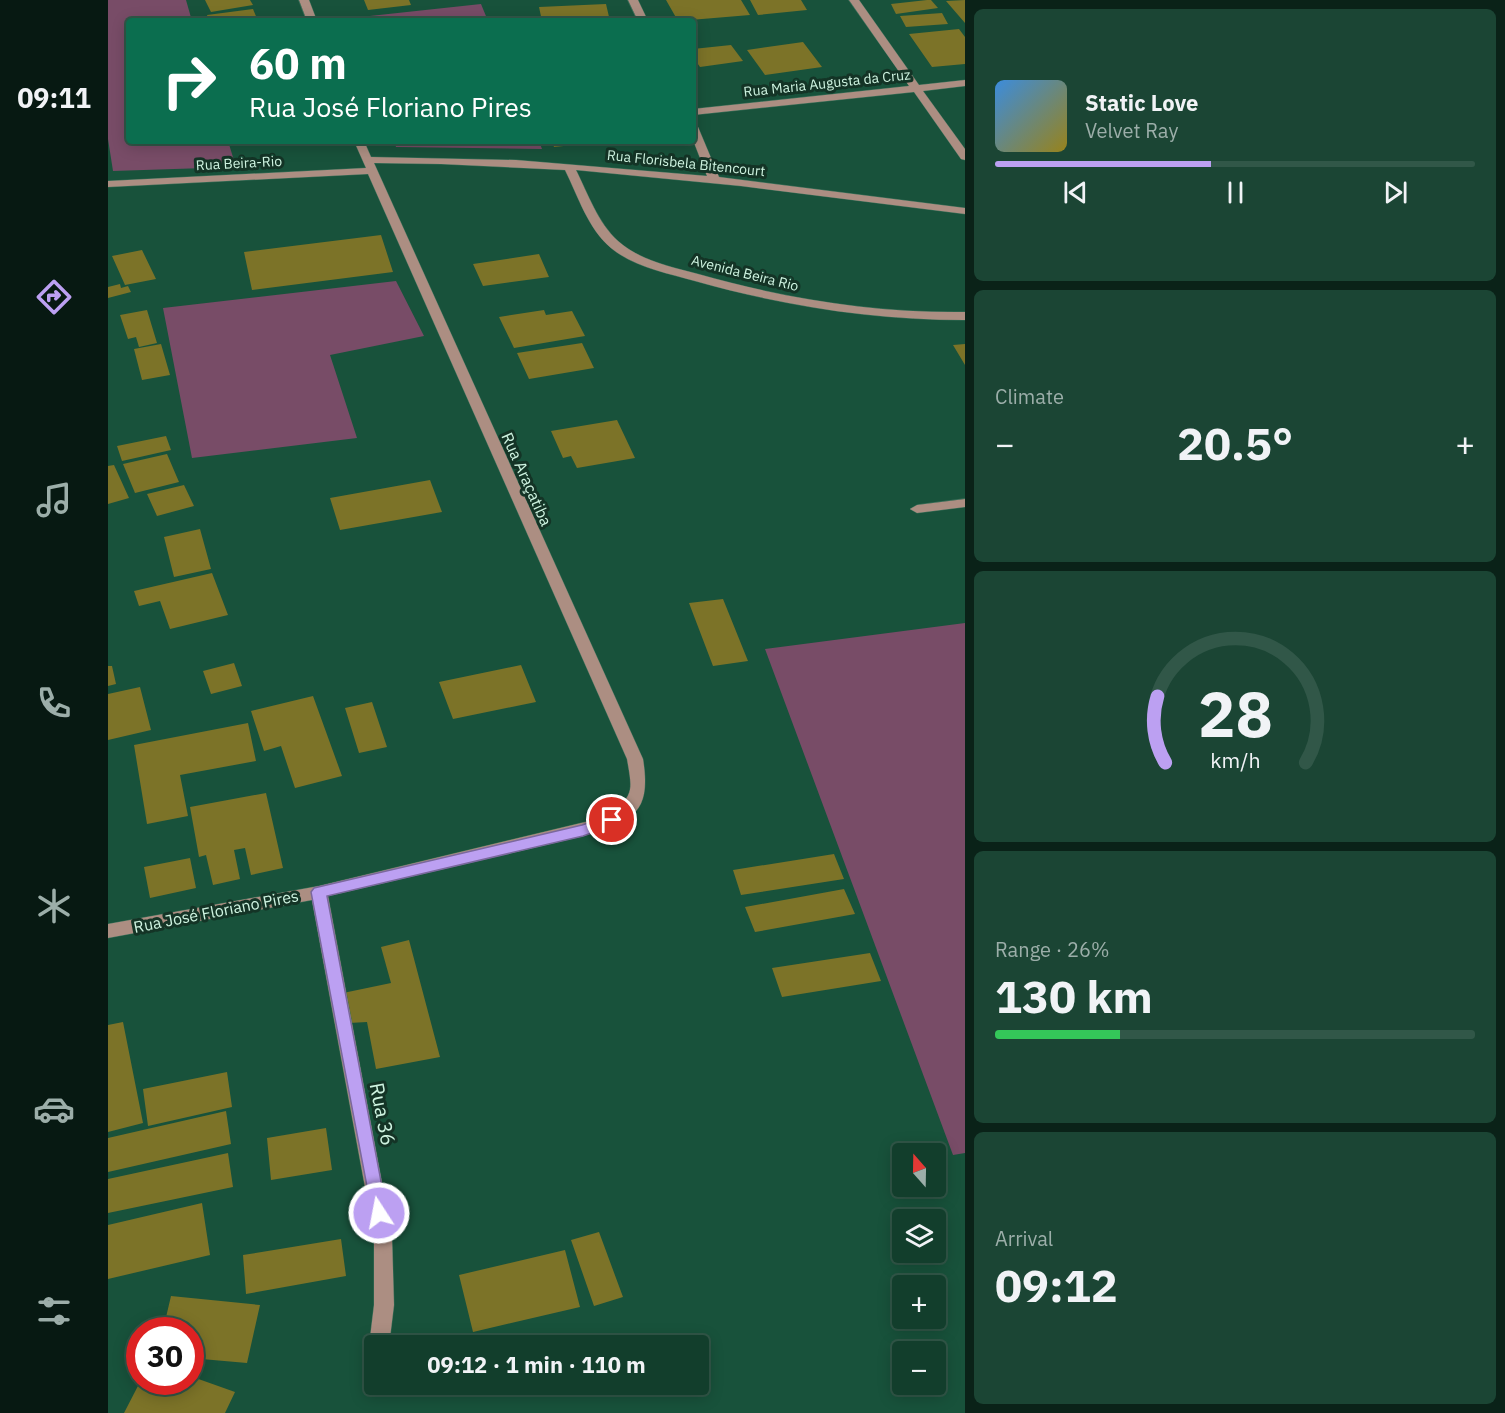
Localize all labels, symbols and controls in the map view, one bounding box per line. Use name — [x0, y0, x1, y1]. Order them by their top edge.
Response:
text: 60 m — [249, 36, 347, 91]
icon: right — [150, 42, 228, 120]
street label: Rua Maria Augusta da Cruz — [743, 65, 912, 101]
text: 09:11 — [17, 80, 91, 115]
text: Static Love — [1085, 88, 1198, 117]
text: Rua José Floriano Pires — [249, 89, 532, 124]
text: Velvet Ray — [1085, 117, 1178, 144]
street label: Rua Florisbela Bitencourt — [606, 146, 766, 180]
street label: Rua Beira-Rio — [195, 152, 283, 174]
icon: previous — [1059, 176, 1092, 209]
icon: pause — [1219, 176, 1252, 209]
icon: next — [1379, 176, 1412, 209]
street label: Avenida Beira Rio — [689, 251, 801, 295]
icon: directions — [33, 276, 75, 318]
text: Climate — [995, 383, 1064, 410]
text: 20.5° — [1177, 414, 1293, 472]
text: − — [995, 422, 1015, 465]
text: + — [1455, 422, 1475, 465]
street label: Rua Araçatiba — [497, 429, 557, 529]
icon: music — [33, 479, 75, 521]
text: 28 — [1198, 674, 1272, 755]
icon: phone — [33, 682, 75, 724]
text: km/h — [1210, 747, 1260, 775]
pin — [586, 794, 637, 845]
icon: arrive — [595, 803, 628, 836]
icon: climate — [33, 885, 75, 927]
street label: Rua José Floriano Pires — [132, 885, 300, 937]
text: Range · 26% — [995, 936, 1110, 963]
text: 130 km — [995, 967, 1153, 1025]
street label: Rua 36 — [364, 1080, 402, 1148]
icon: car — [33, 1088, 75, 1130]
north arrow — [892, 1143, 946, 1197]
map controls — [892, 1143, 946, 1395]
position arrow — [347, 1181, 411, 1245]
button: layers — [892, 1209, 946, 1263]
text: Arrival — [995, 1225, 1053, 1252]
text: 09:12 — [995, 1256, 1118, 1314]
button: + — [892, 1275, 946, 1329]
icon: filters — [33, 1290, 75, 1332]
speed limit sign: 30 — [126, 1317, 204, 1395]
button: − — [892, 1341, 946, 1395]
text: 09:12 · 1 min · 110 m — [427, 1350, 646, 1379]

